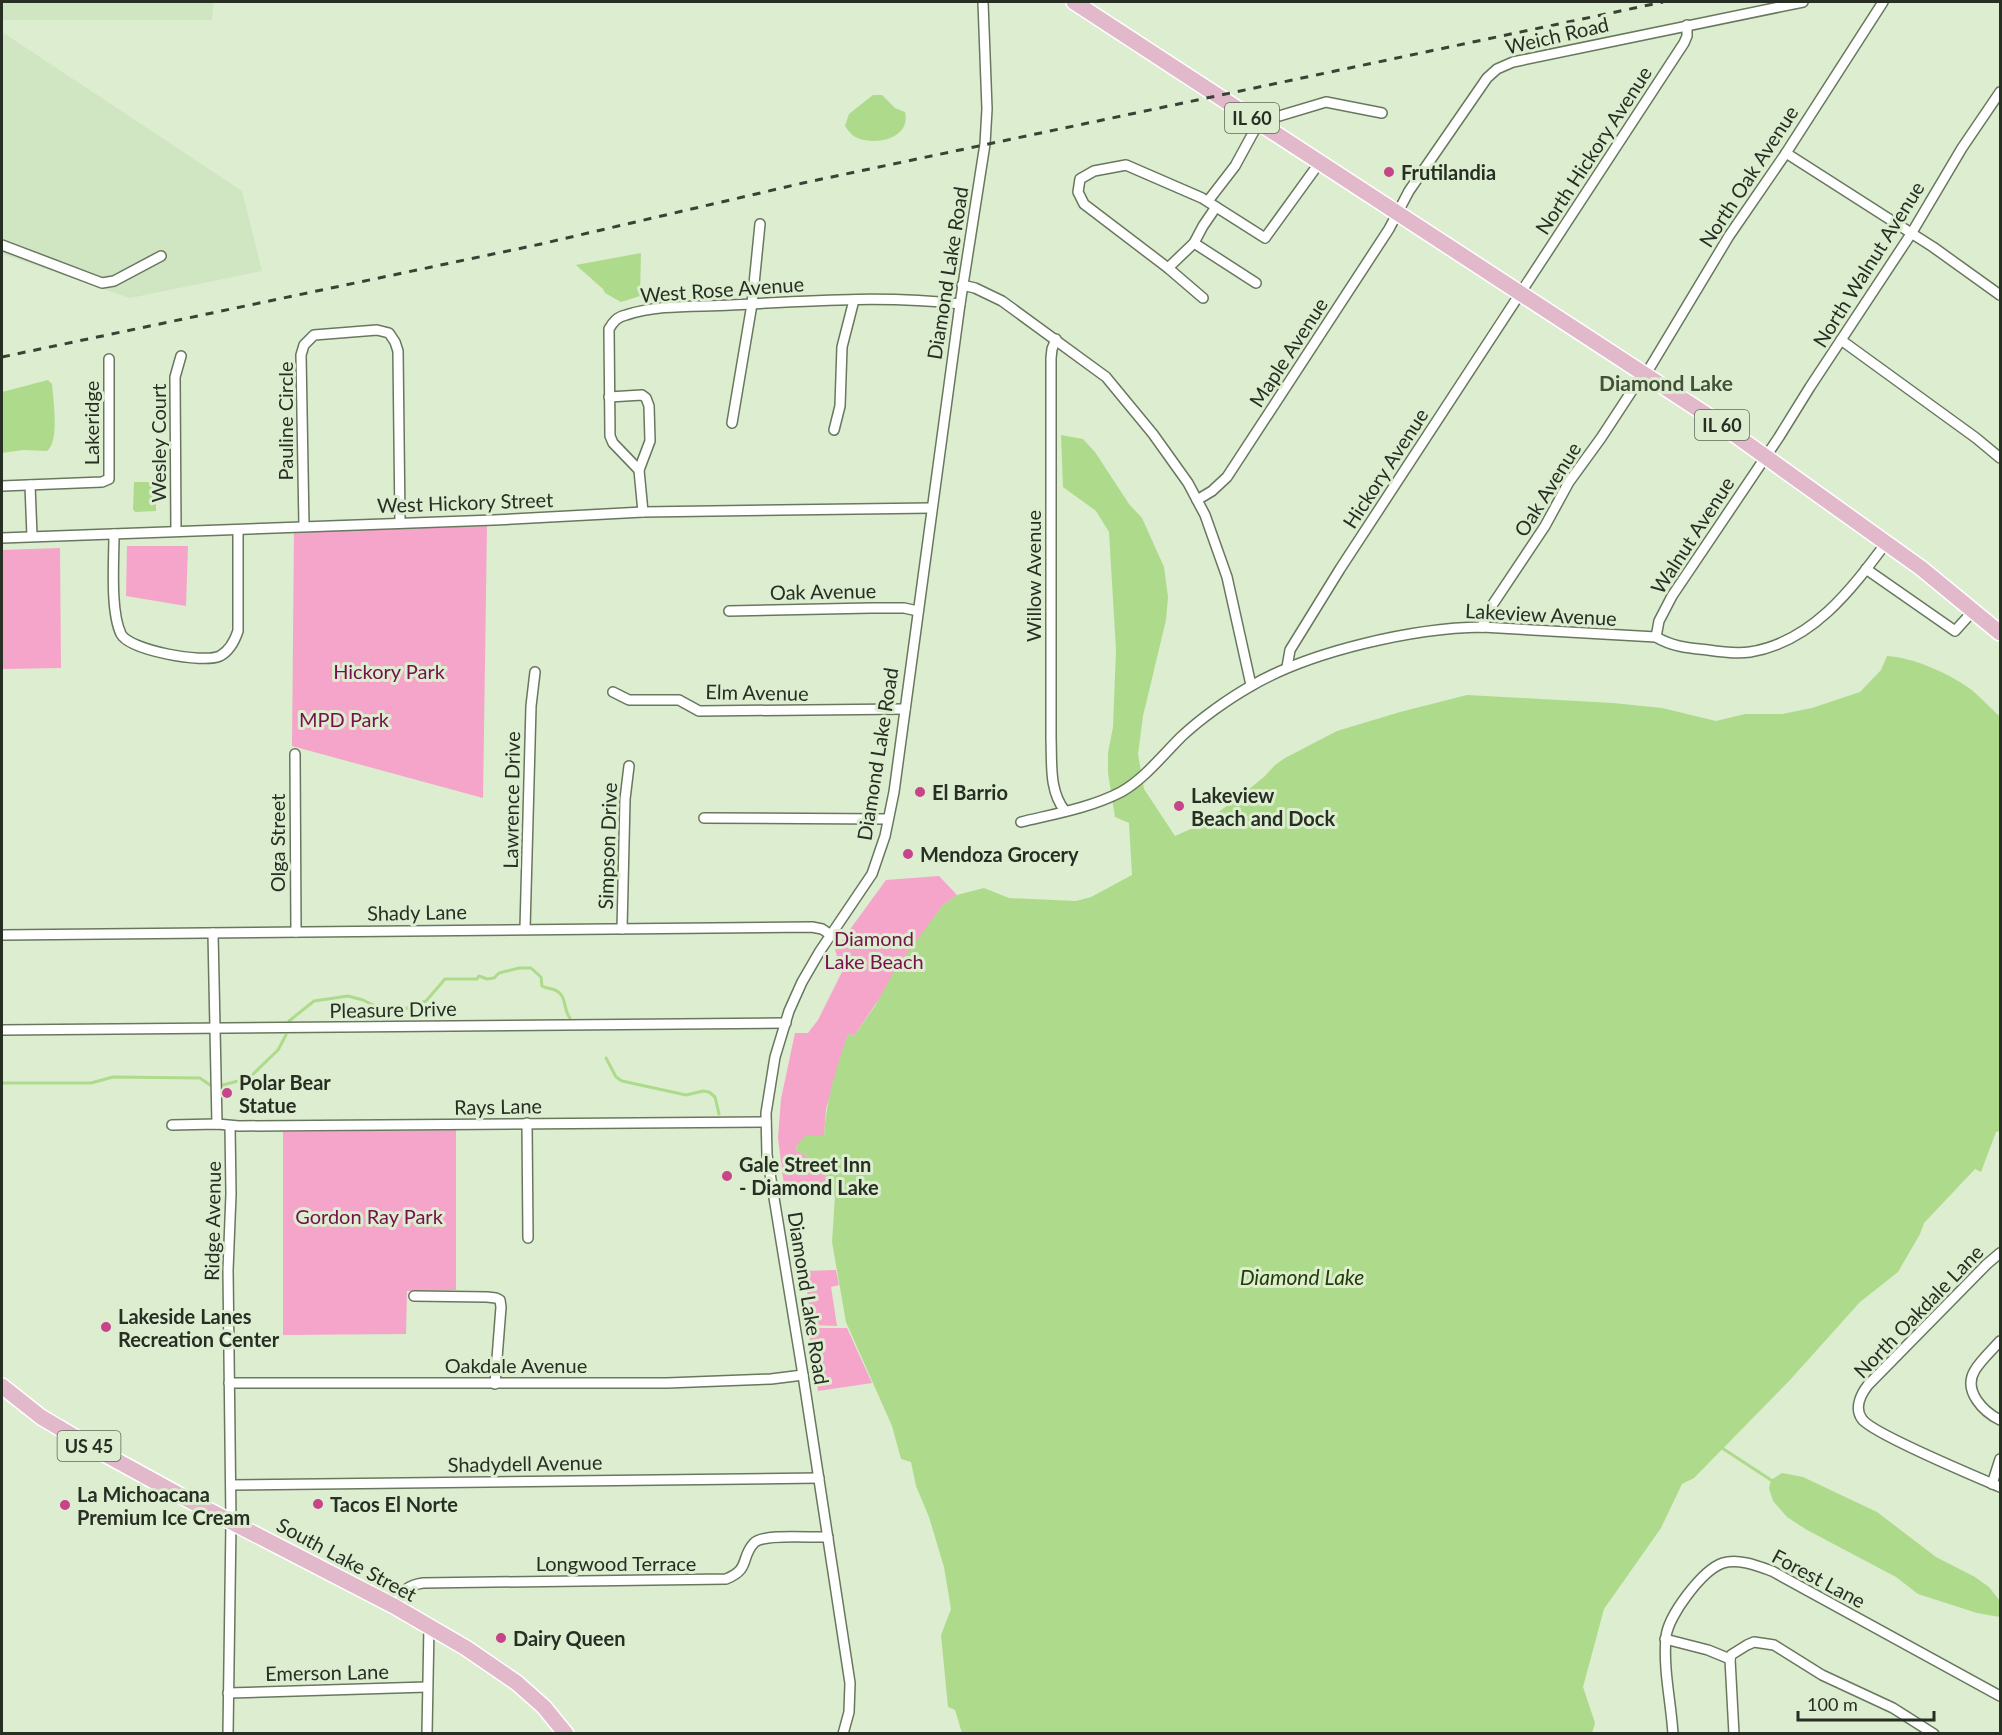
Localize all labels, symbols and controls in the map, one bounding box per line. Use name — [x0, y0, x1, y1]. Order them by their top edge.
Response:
street label: Weich Road — [1503, 11, 1611, 59]
street label: North Hickory Avenue — [1530, 62, 1656, 238]
street label: North Oak Avenue — [1693, 101, 1803, 251]
road number: IL 60 — [1225, 103, 1279, 133]
place label: Frutilandia — [1401, 160, 1496, 184]
marker: Frutilandia — [1382, 165, 1396, 179]
street label: North Walnut Avenue — [1807, 177, 1929, 351]
street label: Diamond Lake Road — [921, 185, 973, 361]
street label: West Rose Avenue — [639, 271, 805, 307]
street label: Maple Avenue — [1244, 293, 1332, 411]
street label: Pauline Circle — [273, 362, 297, 481]
district label: Diamond Lake — [1599, 370, 1733, 395]
street label: Lakeridge — [79, 381, 103, 465]
street label: Wesley Court — [146, 384, 170, 502]
street label: Hickory Avenue — [1337, 404, 1433, 532]
road number: IL 60 — [1695, 410, 1749, 440]
street label: Oak Avenue — [1509, 437, 1585, 541]
street label: Walnut Avenue — [1645, 472, 1739, 598]
street label: West Hickory Street — [376, 487, 554, 517]
street label: Willow Avenue — [1021, 510, 1045, 642]
street label: Oak Avenue — [770, 578, 876, 604]
street label: Lakeview Avenue — [1465, 598, 1617, 630]
park label: Hickory Park — [333, 659, 446, 683]
street label: Diamond Lake Road — [851, 666, 903, 842]
street label: Elm Avenue — [705, 679, 809, 705]
park label: MPD Park — [299, 707, 390, 731]
street label: Lawrence Drive — [498, 731, 524, 869]
place label: El Barrio — [932, 780, 1008, 804]
street label: Simpson Drive — [593, 782, 621, 910]
place label: Lakeview Beach and Dock — [1191, 783, 1335, 830]
marker: El Barrio — [913, 785, 927, 799]
street label: Olga Street — [265, 794, 289, 892]
marker: Lakeview Beach and Dock — [1172, 799, 1186, 813]
place label: Mendoza Grocery — [920, 842, 1079, 866]
marker: Mendoza Grocery — [901, 847, 915, 861]
street label: Shady Lane — [367, 899, 467, 925]
park label: Diamond Lake Beach — [824, 926, 924, 973]
street label: Pleasure Drive — [329, 996, 457, 1022]
place label: Polar Bear Statue — [239, 1070, 331, 1117]
marker: Polar Bear Statue — [220, 1086, 234, 1100]
street label: Rays Lane — [454, 1093, 542, 1119]
place label: Gale Street Inn - Diamond Lake — [739, 1152, 879, 1199]
street label: Ridge Avenue — [199, 1161, 225, 1281]
marker: Gale Street Inn - Diamond Lake — [720, 1169, 734, 1183]
park label: Gordon Ray Park — [295, 1204, 444, 1228]
street label: Diamond Lake Road — [783, 1210, 835, 1386]
street label: North Oakdale Lane — [1848, 1239, 1988, 1383]
water label: Diamond Lake — [1240, 1264, 1364, 1289]
place label: Lakeside Lanes Recreation Center — [118, 1304, 280, 1351]
marker: Lakeside Lanes Recreation Center — [99, 1320, 113, 1334]
street label: Oakdale Avenue — [445, 1353, 587, 1377]
road number: US 45 — [58, 1431, 121, 1461]
street label: Shadydell Avenue — [447, 1450, 603, 1476]
place label: La Michoacana Premium Ice Cream — [77, 1482, 250, 1529]
place label: Tacos El Norte — [330, 1492, 458, 1516]
marker: Tacos El Norte — [311, 1497, 325, 1511]
marker: La Michoacana Premium Ice Cream — [58, 1498, 72, 1512]
street label: South Lake Street — [273, 1512, 421, 1606]
street label: Forest Lane — [1768, 1543, 1870, 1613]
street label: Longwood Terrace — [536, 1551, 696, 1575]
place label: Dairy Queen — [513, 1626, 626, 1650]
marker: Dairy Queen — [494, 1631, 508, 1645]
street label: Emerson Lane — [265, 1659, 389, 1685]
scale bar — [1798, 1684, 1934, 1722]
text: 100 m — [1807, 1693, 1858, 1715]

